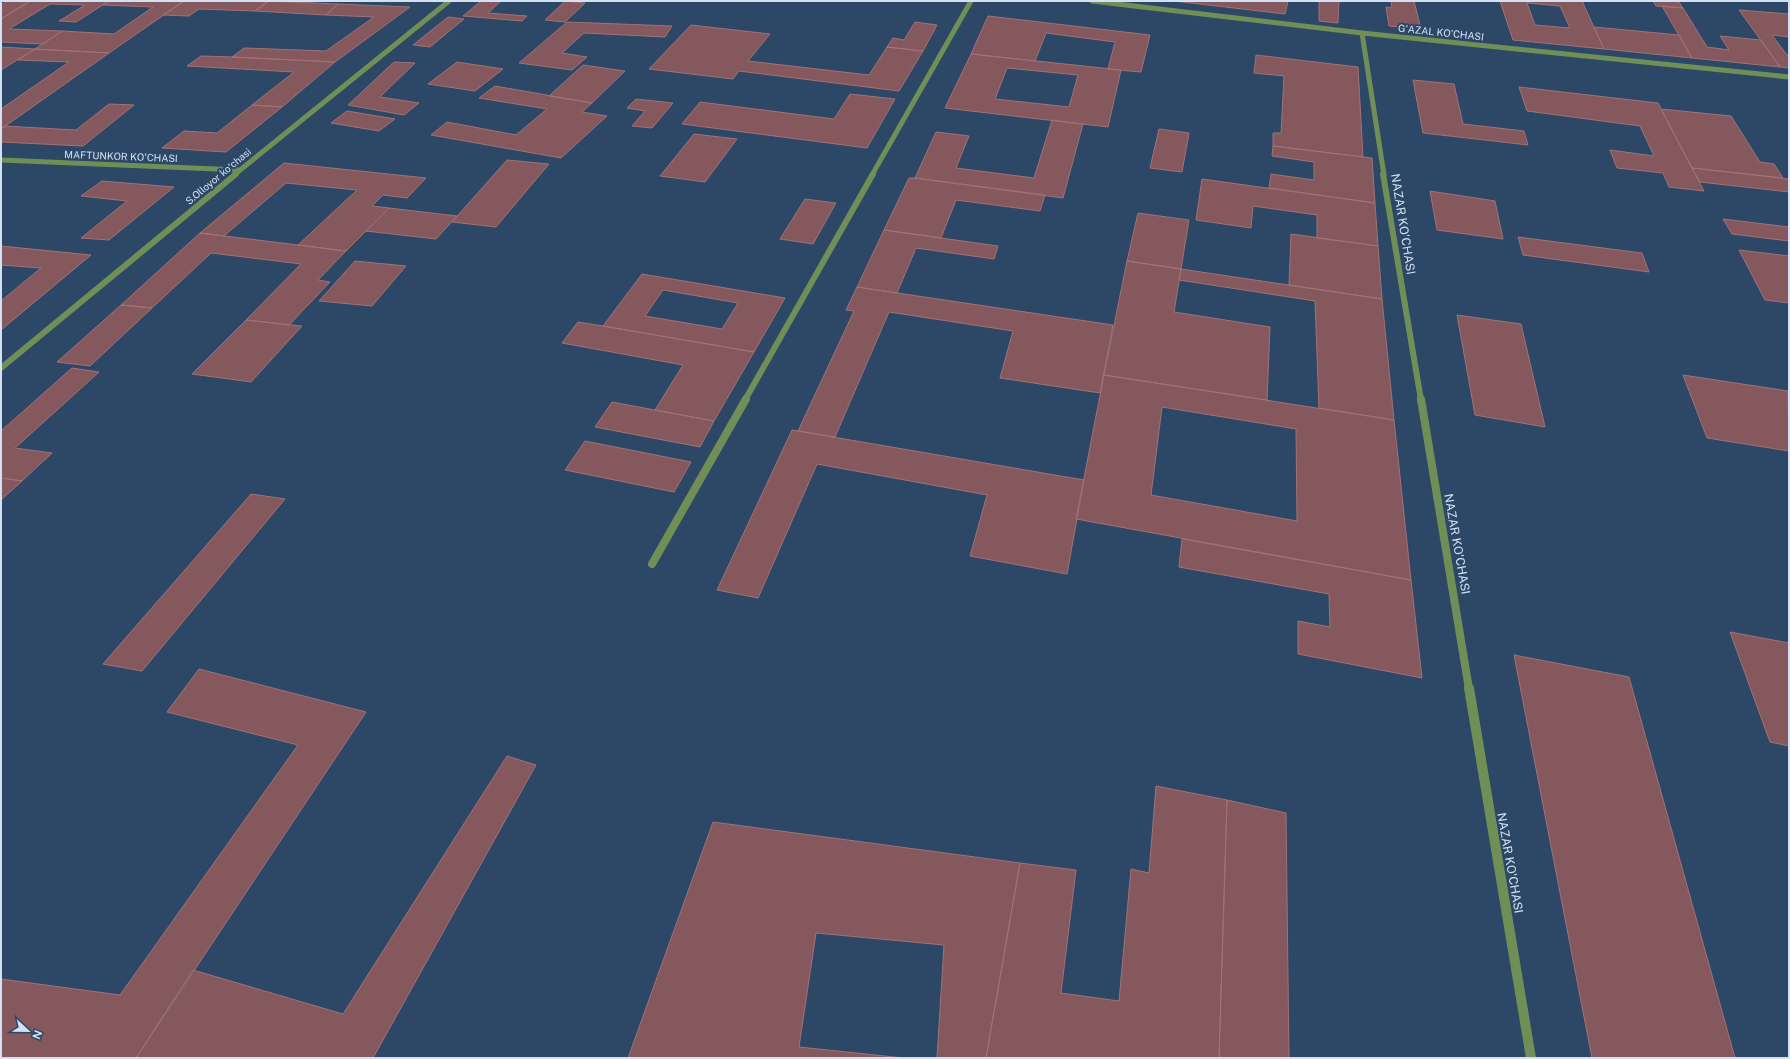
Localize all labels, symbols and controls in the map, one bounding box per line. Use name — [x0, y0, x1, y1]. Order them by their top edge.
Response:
street label: G'AZAL KO'CHASI — [1397, 22, 1485, 42]
street label: S.Olloyor koʻchasi — [183, 145, 253, 207]
street label: MAFTUNKOR KO'CHASI — [64, 148, 178, 164]
street label: NAZAR KO'CHASI — [1388, 173, 1418, 275]
street label: NAZAR KO'CHASI — [1441, 493, 1473, 595]
street label: NAZAR KO'CHASI — [1494, 812, 1526, 914]
north arrow — [8, 1011, 48, 1051]
text: N — [30, 1029, 44, 1041]

